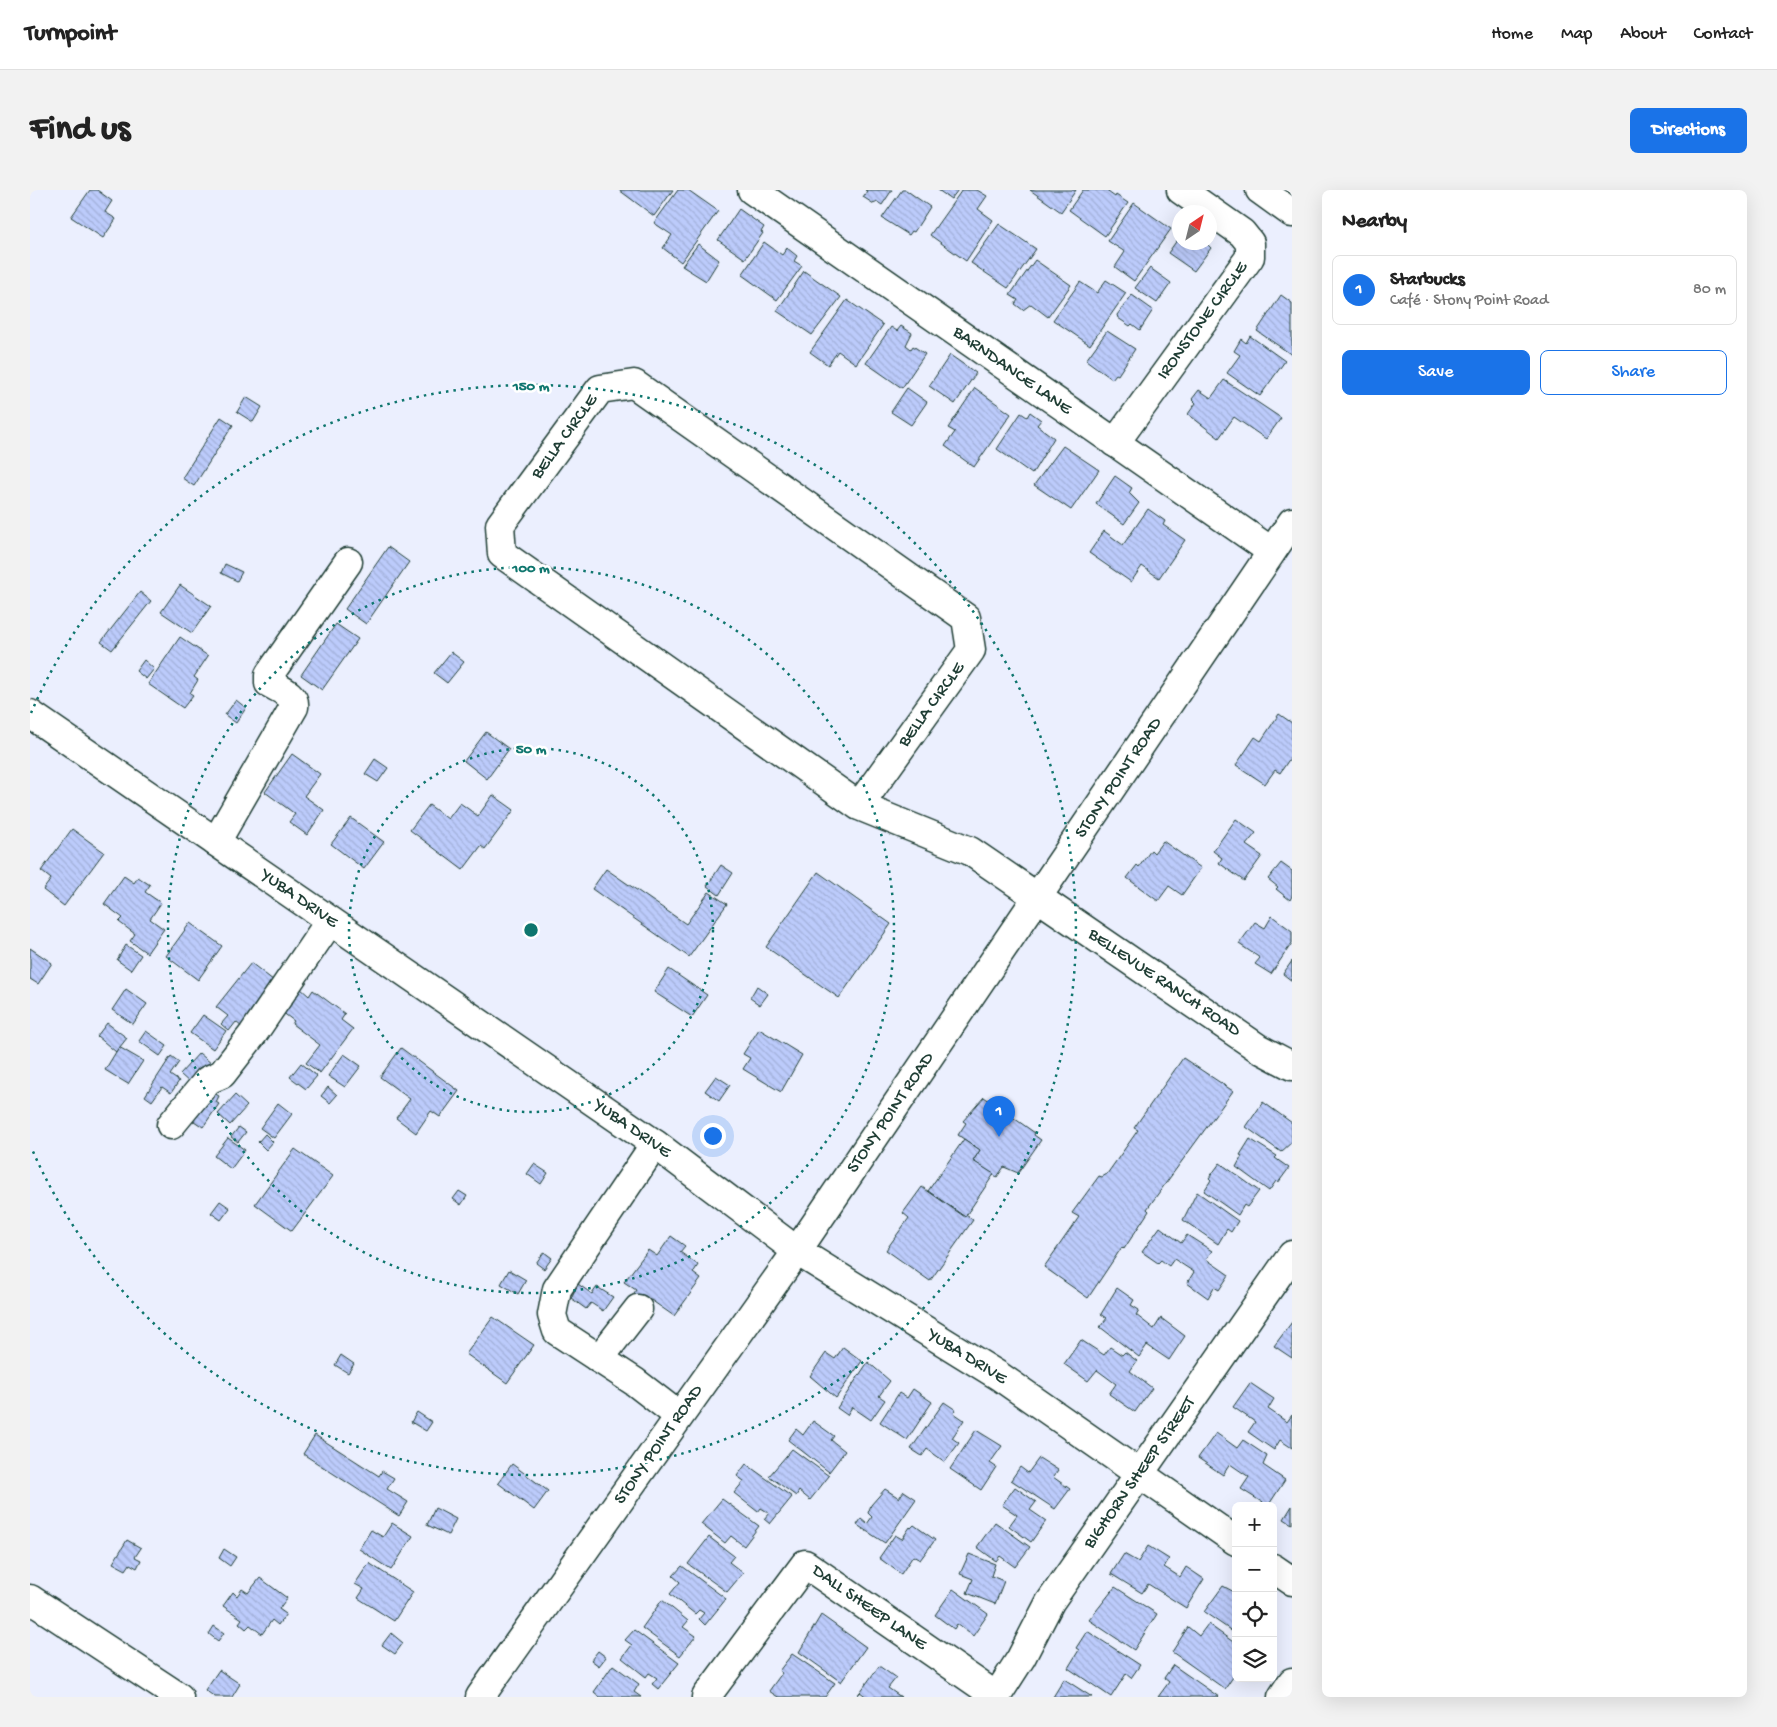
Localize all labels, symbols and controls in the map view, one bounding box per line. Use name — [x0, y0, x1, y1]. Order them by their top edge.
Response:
text: Turnpoint — [25, 20, 116, 49]
text: Home — [1491, 24, 1533, 45]
text: Map — [1561, 24, 1592, 45]
text: About — [1620, 24, 1666, 45]
text: Contact — [1694, 24, 1752, 45]
button: Directions — [1630, 108, 1747, 153]
text: Find us — [30, 110, 130, 151]
north arrow — [1172, 205, 1217, 250]
text: Nearby — [1342, 210, 1407, 235]
street label: IRONSTONE CIRCLE — [1153, 257, 1253, 384]
text: Starbucks — [1390, 269, 1465, 292]
text: 1 — [1356, 281, 1362, 300]
text: 80 m — [1693, 281, 1726, 300]
text: Café · Stony Point Road — [1390, 292, 1548, 311]
street label: BARNDANCE LANE — [948, 322, 1076, 420]
button: Save — [1342, 350, 1530, 395]
button: Share — [1540, 350, 1727, 395]
text: 150 m — [512, 378, 550, 396]
street label: BELLA CIRCLE — [527, 390, 603, 484]
text: 100 m — [511, 560, 550, 578]
street label: BELLA CIRCLE — [894, 658, 970, 752]
street label: STONY POINT ROAD — [1071, 713, 1167, 842]
text: 50 m — [516, 741, 547, 759]
street label: YUBA DRIVE — [255, 864, 342, 934]
centre of rings — [522, 921, 540, 939]
street label: BELLEVUE RANCH ROAD — [1083, 924, 1244, 1042]
street label: STONY POINT ROAD — [843, 1048, 939, 1177]
street label: YUBA DRIVE — [588, 1094, 675, 1164]
pin: 1 — [983, 1096, 1015, 1137]
your location — [700, 1123, 726, 1149]
street label: YUBA DRIVE — [922, 1323, 1011, 1390]
street label: STONY POINT ROAD — [610, 1381, 708, 1509]
street label: BIGHORN SHEEP STREET — [1079, 1392, 1201, 1554]
map controls — [1232, 1502, 1277, 1682]
button: + — [1232, 1502, 1277, 1547]
button: − — [1232, 1547, 1277, 1592]
street label: DALL SHEEP LANE — [807, 1560, 931, 1656]
button: locate — [1232, 1592, 1277, 1637]
button: layers — [1232, 1637, 1277, 1682]

